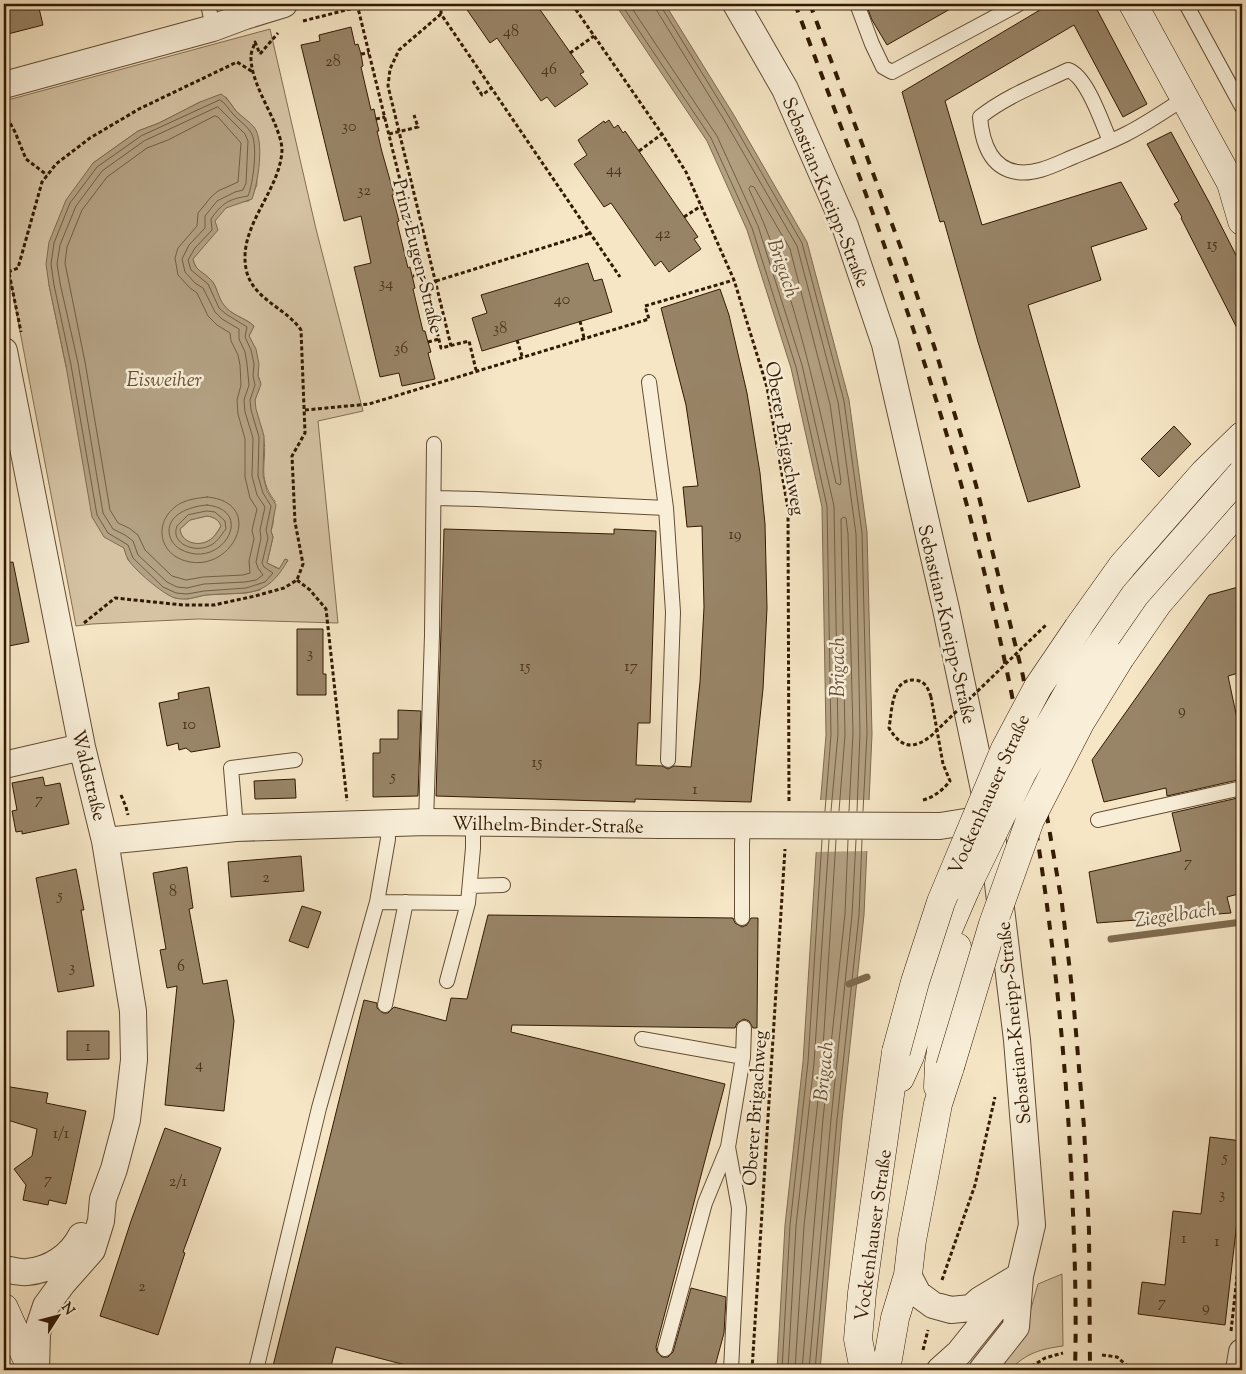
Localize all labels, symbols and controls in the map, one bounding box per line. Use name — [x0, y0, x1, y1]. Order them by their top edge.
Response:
house number: 48 — [503, 21, 519, 44]
house number: 28 — [325, 51, 341, 74]
house number: 46 — [541, 59, 557, 82]
street label: Sebastian-Kneipp-Straße — [774, 93, 875, 293]
house number: 30 — [342, 116, 356, 139]
house number: 44 — [606, 159, 622, 182]
street label: Prinz-Eugen-Straße — [384, 177, 449, 337]
house number: 32 — [357, 180, 371, 203]
house number: 42 — [655, 223, 671, 246]
house number: 15 — [1207, 234, 1218, 257]
water label: Brigach — [758, 236, 805, 302]
house number: 34 — [379, 273, 393, 296]
house number: 40 — [554, 289, 570, 312]
house number: 38 — [493, 318, 507, 341]
house number: 36 — [394, 338, 408, 361]
street label: Oberer Brigachweg — [757, 359, 810, 518]
water label: Eisweiher — [126, 367, 202, 396]
street label: Sebastian-Kneipp-Straße — [910, 522, 982, 727]
house number: 19 — [728, 524, 742, 547]
water label: Brigach — [825, 637, 854, 697]
house number: 3 — [307, 643, 313, 666]
house number: 15 — [520, 656, 531, 679]
house number: 17 — [624, 656, 638, 679]
house number: 9 — [1178, 700, 1186, 723]
street label: Vockenhauser Straße — [943, 710, 1038, 880]
house number: 10 — [182, 714, 196, 737]
street label: Waldstraße — [63, 727, 112, 824]
house number: 15 — [532, 752, 543, 775]
house number: 5 — [389, 766, 396, 789]
house number: 1 — [692, 779, 698, 802]
house number: 7 — [35, 789, 43, 812]
street label: Wilhelm-Binder-Straße — [452, 811, 644, 842]
house number: 7 — [1184, 852, 1192, 875]
house number: 2 — [262, 867, 270, 890]
house number: 8 — [169, 881, 177, 904]
house number: 5 — [56, 885, 63, 908]
water label: Ziegelbach — [1133, 896, 1218, 937]
street label: Sebastian-Kneipp-Straße — [991, 920, 1040, 1125]
house number: 6 — [177, 956, 185, 979]
house number: 3 — [69, 957, 75, 980]
street label: Oberer Brigachweg — [738, 1029, 775, 1187]
house number: 1 — [85, 1036, 91, 1059]
water label: Brigach — [808, 1039, 843, 1103]
house number: 4 — [195, 1054, 203, 1077]
house number: 1/1 — [53, 1123, 70, 1146]
house number: 5 — [1221, 1147, 1228, 1170]
street label: Vockenhauser Straße — [849, 1148, 900, 1323]
house number: 7 — [44, 1169, 52, 1192]
house number: 2/1 — [169, 1171, 188, 1194]
house number: 3 — [1219, 1184, 1225, 1207]
house number: 1 — [1181, 1228, 1187, 1251]
house number: 1 — [1214, 1231, 1220, 1254]
house number: 2 — [138, 1276, 146, 1299]
north arrow — [32, 1292, 82, 1342]
house number: 7 — [1158, 1292, 1166, 1315]
house number: 9 — [1202, 1297, 1210, 1320]
text: N — [56, 1299, 78, 1320]

